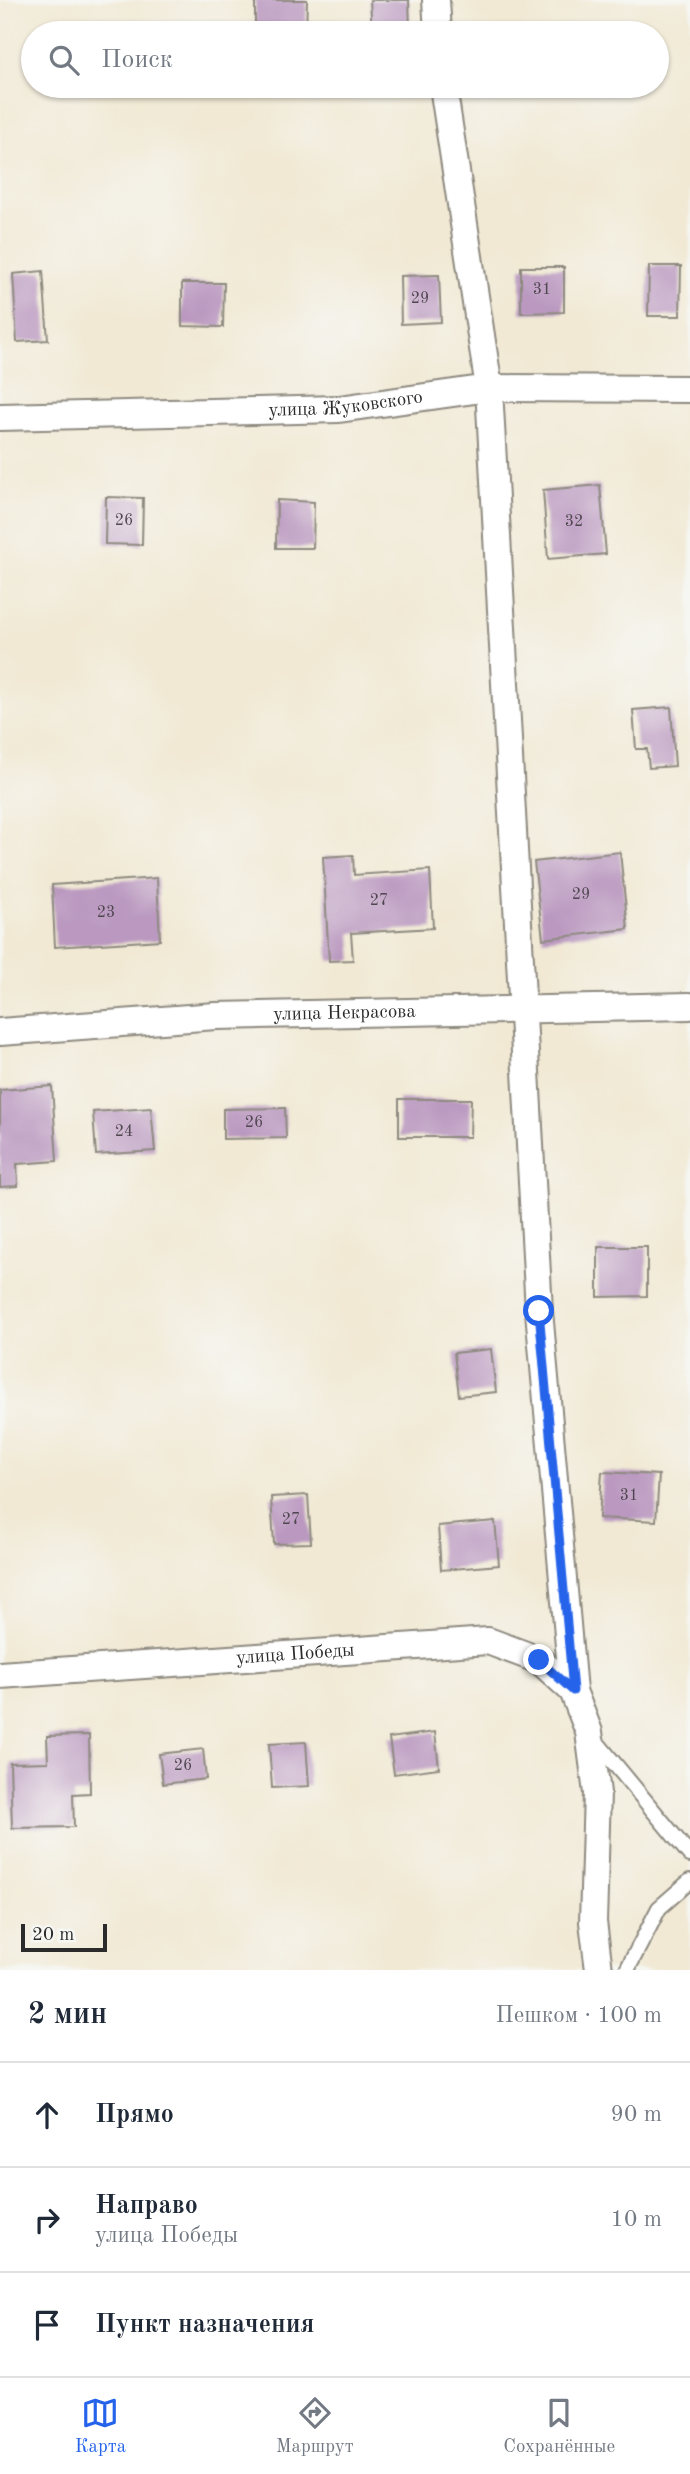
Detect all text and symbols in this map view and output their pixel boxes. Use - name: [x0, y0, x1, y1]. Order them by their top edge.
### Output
- search box: [21, 21, 669, 98]
- icon: search: [45, 41, 83, 79]
- text: Поиск: [101, 47, 173, 73]
- house number: 31: [533, 282, 551, 298]
- house number: 29: [411, 291, 429, 307]
- street label: улица Жуковского: [268, 388, 424, 420]
- house number: 26: [115, 513, 133, 529]
- house number: 32: [565, 514, 583, 530]
- house number: 29: [572, 887, 590, 903]
- house number: 27: [370, 893, 388, 909]
- house number: 23: [97, 905, 115, 921]
- street label: улица Некрасова: [273, 1002, 417, 1024]
- house number: 26: [245, 1115, 263, 1131]
- house number: 24: [115, 1124, 133, 1140]
- route start: [523, 1295, 554, 1326]
- house number: 31: [620, 1488, 638, 1504]
- house number: 27: [282, 1512, 300, 1528]
- street label: улица Победы: [236, 1641, 355, 1668]
- route end: [523, 1644, 554, 1675]
- house number: 26: [174, 1758, 192, 1774]
- scale bar: [21, 1921, 107, 1953]
- text: 20 m: [32, 1926, 74, 1945]
- text: 2 мин: [28, 2000, 107, 2030]
- text: Пешком · 100 m: [496, 2004, 662, 2027]
- icon: ahead: [28, 2096, 66, 2134]
- text: Прямо: [95, 2102, 174, 2128]
- text: 90 m: [611, 2103, 662, 2126]
- text: Направо: [95, 2193, 198, 2219]
- icon: right: [28, 2201, 66, 2239]
- text: 10 m: [611, 2208, 662, 2231]
- text: улица Победы: [95, 2224, 238, 2247]
- icon: arrive: [28, 2306, 66, 2344]
- text: Пункт назначения: [95, 2312, 314, 2338]
- tab: Карта: [75, 2394, 126, 2459]
- tab: Маршрут: [276, 2394, 354, 2459]
- tab: Сохранённые: [503, 2394, 615, 2459]

